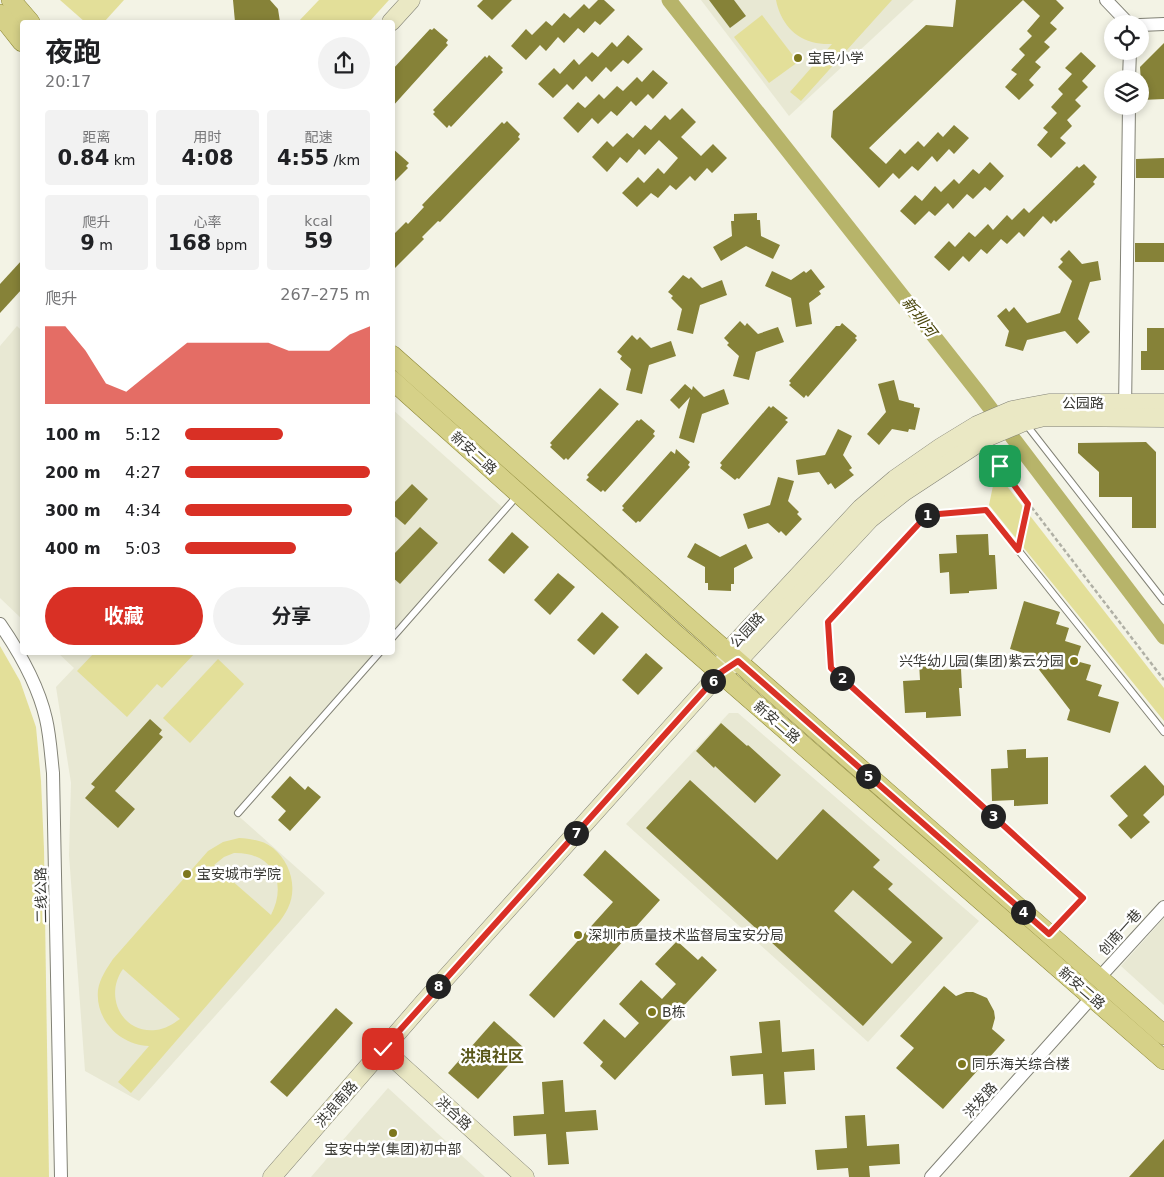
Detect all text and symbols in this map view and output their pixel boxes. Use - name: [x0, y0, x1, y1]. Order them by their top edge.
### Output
- map controls: [1104, 15, 1149, 115]
- button: locate: [1104, 15, 1149, 60]
- text: 夜跑: [45, 36, 101, 69]
- button: share: [318, 37, 370, 89]
- place label: 宝民小学: [808, 50, 864, 66]
- marker: 宝民小学: [792, 52, 804, 64]
- button: layers: [1104, 70, 1149, 115]
- text: 20:17: [45, 72, 91, 91]
- text: 距离: [83, 129, 111, 145]
- text: 用时: [194, 129, 222, 145]
- text: 配速: [305, 129, 333, 145]
- text: 0.84: [57, 146, 109, 170]
- text: 4:08: [181, 146, 234, 170]
- text: 4:55: [277, 146, 329, 170]
- text: km: [109, 152, 136, 168]
- text: /km: [329, 152, 360, 168]
- text: kcal: [304, 213, 333, 229]
- text: 爬升: [83, 214, 111, 230]
- text: 心率: [194, 214, 222, 230]
- text: 59: [304, 229, 333, 253]
- text: 9: [80, 231, 95, 255]
- text: 168: [168, 231, 211, 255]
- text: m: [95, 237, 113, 253]
- text: bpm: [211, 237, 247, 253]
- text: 267–275 m: [280, 285, 370, 304]
- text: 爬升: [45, 289, 77, 308]
- water label: 新圳河: [898, 294, 942, 343]
- street label: 公园路: [1062, 395, 1104, 411]
- text: 100 m: [45, 425, 101, 444]
- text: 5:12: [125, 425, 161, 444]
- street label: 新安二路: [448, 428, 500, 478]
- pin: [979, 445, 1021, 487]
- icon: arrive: [986, 452, 1014, 480]
- text: 200 m: [45, 463, 101, 482]
- text: 4:27: [125, 463, 161, 482]
- text: 300 m: [45, 501, 101, 520]
- text: 4:34: [125, 501, 161, 520]
- pin: 1: [914, 502, 940, 528]
- text: 1: [923, 507, 932, 523]
- text: 400 m: [45, 539, 101, 558]
- text: 5:03: [125, 539, 161, 558]
- button: 收藏: [45, 587, 203, 645]
- button: 分享: [213, 587, 370, 645]
- street label: 公园路: [727, 609, 767, 651]
- place label: 兴华幼儿园(集团)紫云分园: [899, 653, 1064, 669]
- marker: 兴华幼儿园(集团)紫云分园: [1068, 655, 1080, 667]
- pin: 2: [830, 666, 854, 690]
- pin: 6: [700, 668, 726, 694]
- text: 2: [838, 670, 847, 686]
- text: 6: [709, 673, 718, 689]
- street label: 新安二路: [751, 698, 803, 746]
- pin: 5: [856, 764, 880, 788]
- text: 5: [864, 768, 873, 784]
- pin: 3: [980, 804, 1006, 828]
- text: 3: [989, 808, 998, 824]
- pin: 7: [564, 820, 588, 846]
- text: 7: [572, 825, 581, 841]
- place label: 宝安城市学院: [197, 866, 281, 882]
- street label: 二线公路: [33, 867, 49, 923]
- marker: 宝安城市学院: [181, 868, 193, 880]
- pin: 4: [1010, 900, 1036, 924]
- text: 4: [1019, 904, 1028, 920]
- street label: 创南一巷: [1095, 906, 1145, 958]
- place label: 深圳市质量技术监督局宝安分局: [588, 927, 784, 943]
- marker: 深圳市质量技术监督局宝安分局: [572, 929, 584, 941]
- street label: 新安二路: [1056, 964, 1108, 1012]
- pin: 8: [426, 974, 450, 998]
- text: 8: [434, 978, 443, 994]
- place label: B栋: [662, 1004, 686, 1020]
- marker: B栋: [646, 1006, 658, 1018]
- pin: [362, 1028, 404, 1070]
- icon: check: [369, 1035, 397, 1063]
- district label: 洪浪社区: [460, 1047, 524, 1066]
- place label: 同乐海关综合楼: [972, 1056, 1070, 1072]
- marker: 同乐海关综合楼: [956, 1058, 968, 1070]
- street label: 洪浪南路: [312, 1078, 360, 1130]
- street label: 洪发路: [960, 1079, 1000, 1121]
- street label: 洪合路: [433, 1093, 475, 1133]
- marker: 宝安中学(集团)初中部: [387, 1127, 399, 1139]
- place label: 宝安中学(集团)初中部: [325, 1141, 461, 1157]

